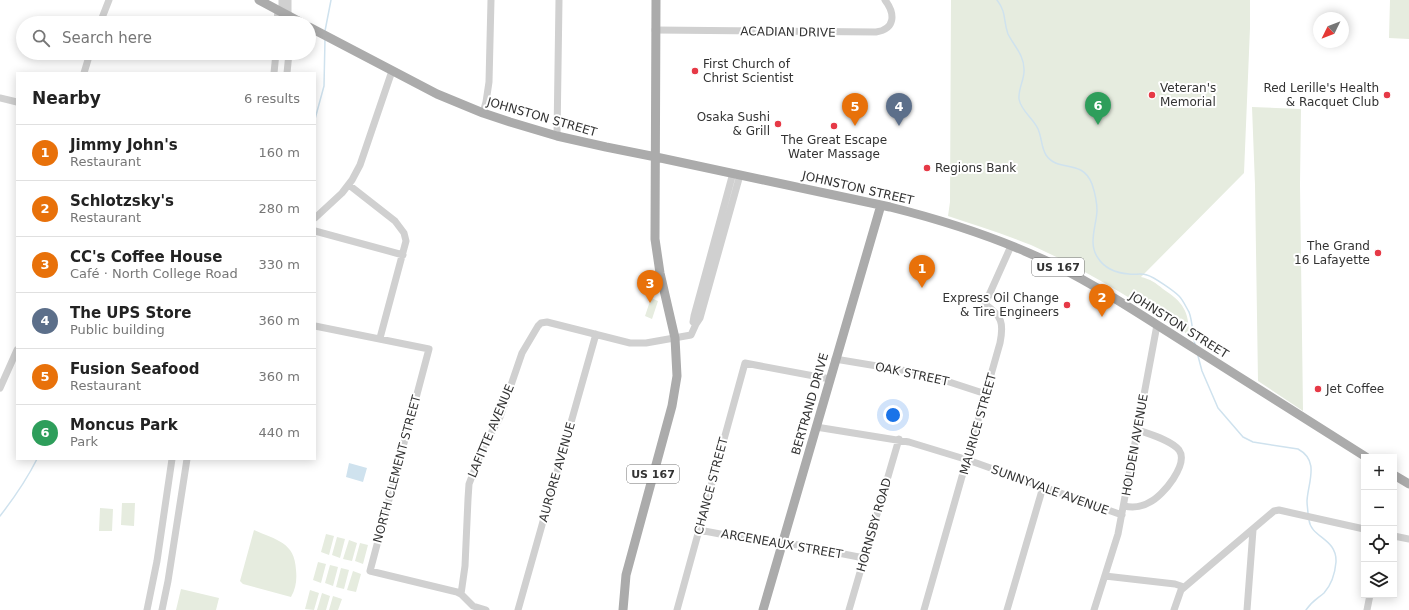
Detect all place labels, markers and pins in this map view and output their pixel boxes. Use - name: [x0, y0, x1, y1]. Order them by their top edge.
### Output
- place label: First Church of Christ Scientist: [703, 57, 794, 85]
- marker: First Church of Christ Scientist: [690, 66, 700, 76]
- place label: Veteran's Memorial: [1160, 81, 1216, 109]
- place label: Red Lerille's Health & Racquet Club: [1263, 81, 1379, 109]
- marker: Veteran's Memorial: [1147, 90, 1157, 100]
- marker: Red Lerille's Health & Racquet Club: [1382, 90, 1392, 100]
- pin: 6: [1085, 92, 1111, 125]
- pin: 5: [842, 93, 868, 126]
- pin: 4: [886, 93, 912, 126]
- place label: Osaka Sushi & Grill: [697, 110, 770, 138]
- marker: Osaka Sushi & Grill: [773, 119, 783, 129]
- marker: The Great Escape Water Massage: [829, 121, 839, 131]
- place label: The Great Escape Water Massage: [780, 133, 887, 161]
- place label: Regions Bank: [935, 161, 1016, 175]
- marker: Regions Bank: [922, 163, 932, 173]
- place label: The Grand 16 Lafayette: [1294, 239, 1370, 267]
- marker: The Grand 16 Lafayette: [1373, 248, 1383, 258]
- pin: 1: [909, 255, 935, 288]
- pin: 3: [637, 270, 663, 303]
- pin: 2: [1089, 284, 1115, 317]
- place label: Express Oil Change & Tire Engineers: [942, 291, 1059, 319]
- marker: Express Oil Change & Tire Engineers: [1062, 300, 1072, 310]
- place label: Jet Coffee: [1325, 382, 1384, 396]
- marker: Jet Coffee: [1313, 384, 1323, 394]

